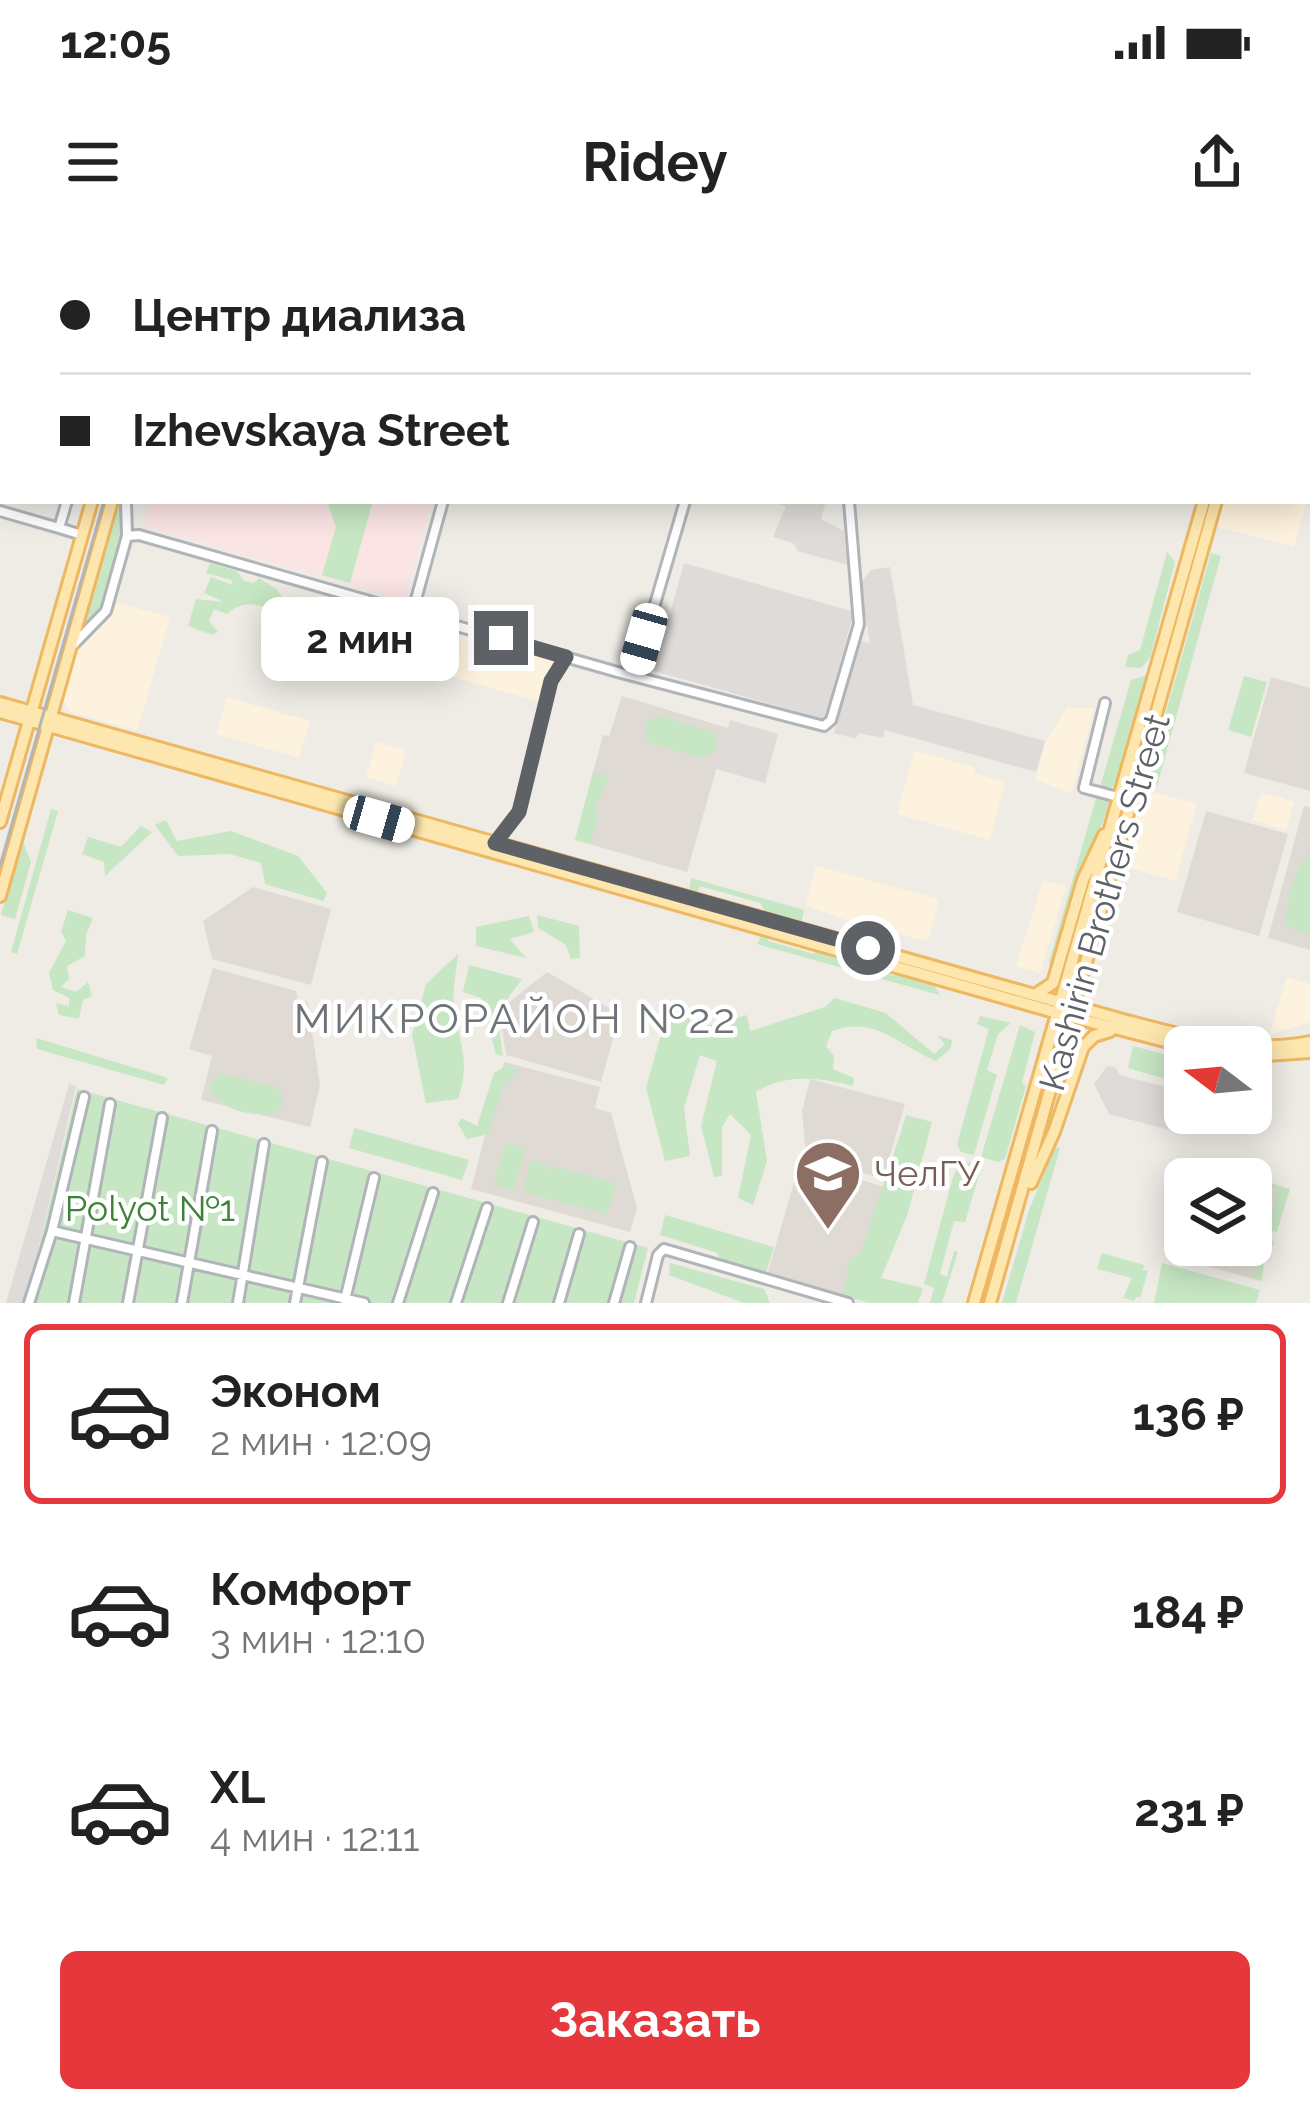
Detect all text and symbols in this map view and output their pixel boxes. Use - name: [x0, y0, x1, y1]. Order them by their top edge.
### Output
- text: 12:05: [60, 16, 171, 69]
- icon: menu: [60, 129, 126, 195]
- icon: share: [1184, 129, 1250, 195]
- text: Ridey: [582, 130, 728, 194]
- text: Центр диализа: [132, 289, 466, 342]
- text: Izhevskaya Street: [132, 404, 510, 457]
- callout: 2 мин: [261, 596, 459, 680]
- car: [617, 599, 671, 679]
- route end: [474, 611, 528, 665]
- text: 2 мин: [306, 616, 414, 662]
- street label: Kashirin Brothers Street: [1030, 709, 1178, 1095]
- car: [339, 792, 419, 846]
- route start: [841, 921, 895, 975]
- district label: МИКРОРАЙОН №22: [294, 994, 738, 1043]
- north arrow: [1164, 1026, 1272, 1134]
- map controls: [1164, 1026, 1272, 1266]
- school or university icon: ЧелГУ: [793, 1138, 863, 1232]
- place label: ЧелГУ: [874, 1152, 980, 1194]
- button: layers: [1164, 1158, 1272, 1266]
- park label: Polyot №1: [65, 1187, 235, 1229]
- icon: car: [66, 1360, 174, 1468]
- text: Эконом: [210, 1365, 381, 1418]
- text: 136 ₽: [1132, 1388, 1244, 1441]
- text: 2 мин · 12:09: [210, 1418, 432, 1464]
- icon: car: [66, 1558, 174, 1666]
- text: Комфорт: [210, 1563, 411, 1616]
- text: 184 ₽: [1132, 1586, 1244, 1639]
- text: 3 мин · 12:10: [210, 1616, 426, 1662]
- icon: car: [66, 1756, 174, 1864]
- text: XL: [210, 1761, 265, 1814]
- text: 231 ₽: [1134, 1784, 1244, 1837]
- text: 4 мин · 12:11: [210, 1814, 419, 1860]
- button: Заказать: [60, 1951, 1250, 2089]

